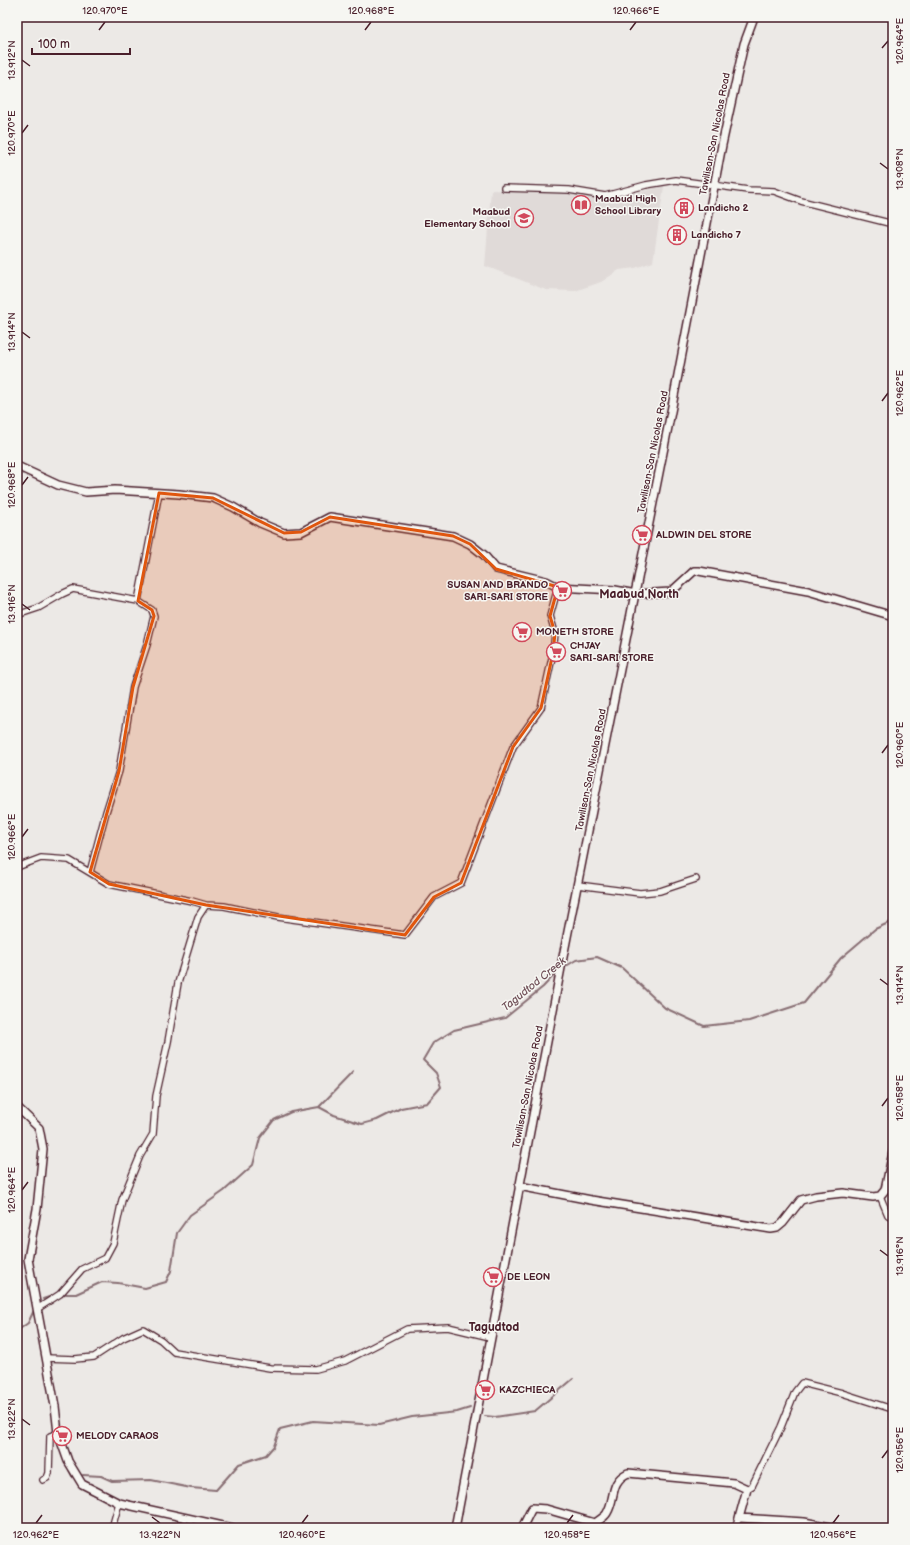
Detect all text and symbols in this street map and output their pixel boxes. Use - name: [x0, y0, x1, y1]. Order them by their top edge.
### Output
- text: 120.970°E: [82, 5, 128, 17]
- text: 120.968°E: [348, 5, 395, 17]
- text: 120.966°E: [613, 5, 660, 17]
- text: 120.964°E: [894, 17, 906, 64]
- scale bar: [32, 30, 130, 56]
- text: 100 m: [38, 37, 70, 52]
- text: 13.912°N: [6, 40, 18, 80]
- street label: Tawilisan-San Nicolas Road: [697, 71, 733, 196]
- text: 120.970°E: [6, 110, 18, 156]
- text: 13.908°N: [894, 148, 906, 190]
- place label: Maabud High School Library: [595, 193, 661, 217]
- library icon: Maabud High School Library: [570, 194, 592, 216]
- building icon: Landicho 2: [673, 197, 695, 219]
- place label: Landicho 2: [698, 202, 749, 214]
- place label: Maabud Elementary School: [424, 206, 510, 230]
- school or university icon: Maabud Elementary School: [513, 207, 535, 229]
- building icon: Landicho 7: [666, 224, 688, 246]
- place label: Landicho 7: [691, 229, 742, 241]
- text: 13.914°N: [6, 312, 18, 352]
- text: 120.962°E: [894, 369, 906, 416]
- street label: Tawilisan-San Nicolas Road: [635, 389, 671, 514]
- text: 120.968°E: [6, 461, 18, 508]
- supermarket icon: ALDWIN DEL STORE: [631, 524, 653, 546]
- place label: ALDWIN DEL STORE: [655, 529, 752, 541]
- place label: SUSAN AND BRANDO SARI-SARI STORE: [447, 579, 549, 603]
- supermarket icon: SUSAN AND BRANDO SARI-SARI STORE: [551, 580, 573, 602]
- text: 13.916°N: [6, 584, 18, 624]
- district label: Maabud North: [599, 587, 679, 602]
- supermarket icon: MONETH STORE: [511, 621, 533, 643]
- place label: MONETH STORE: [536, 626, 614, 638]
- place label: CHJAY SARI-SARI STORE: [570, 640, 654, 664]
- supermarket icon: CHJAY SARI-SARI STORE: [545, 641, 567, 663]
- street label: Tawilisan-San Nicolas Road: [573, 707, 609, 832]
- text: 120.960°E: [894, 721, 906, 768]
- text: 120.966°E: [6, 813, 18, 860]
- water label: Tagudtod Creek: [499, 954, 569, 1014]
- text: 13.914°N: [894, 965, 906, 1005]
- street label: Tawilisan-San Nicolas Road: [510, 1024, 546, 1149]
- text: 120.958°E: [894, 1075, 906, 1121]
- text: 120.964°E: [6, 1166, 18, 1213]
- text: 13.916°N: [894, 1236, 906, 1276]
- supermarket icon: DE LEON: [482, 1266, 504, 1288]
- place label: DE LEON: [507, 1271, 550, 1283]
- district label: Tagudtod: [469, 1320, 519, 1335]
- supermarket icon: KAZCHIECA: [474, 1379, 496, 1401]
- place label: KAZCHIECA: [499, 1384, 556, 1396]
- text: 13.922°N: [6, 1398, 18, 1440]
- supermarket icon: MELODY CARAOS: [51, 1425, 73, 1447]
- text: 120.956°E: [894, 1426, 906, 1473]
- place label: MELODY CARAOS: [76, 1430, 159, 1442]
- text: 120.962°E: [13, 1529, 60, 1541]
- text: 13.922°N: [139, 1529, 181, 1541]
- text: 120.960°E: [279, 1529, 326, 1541]
- text: 120.958°E: [544, 1529, 590, 1541]
- text: 120.956°E: [810, 1529, 857, 1541]

